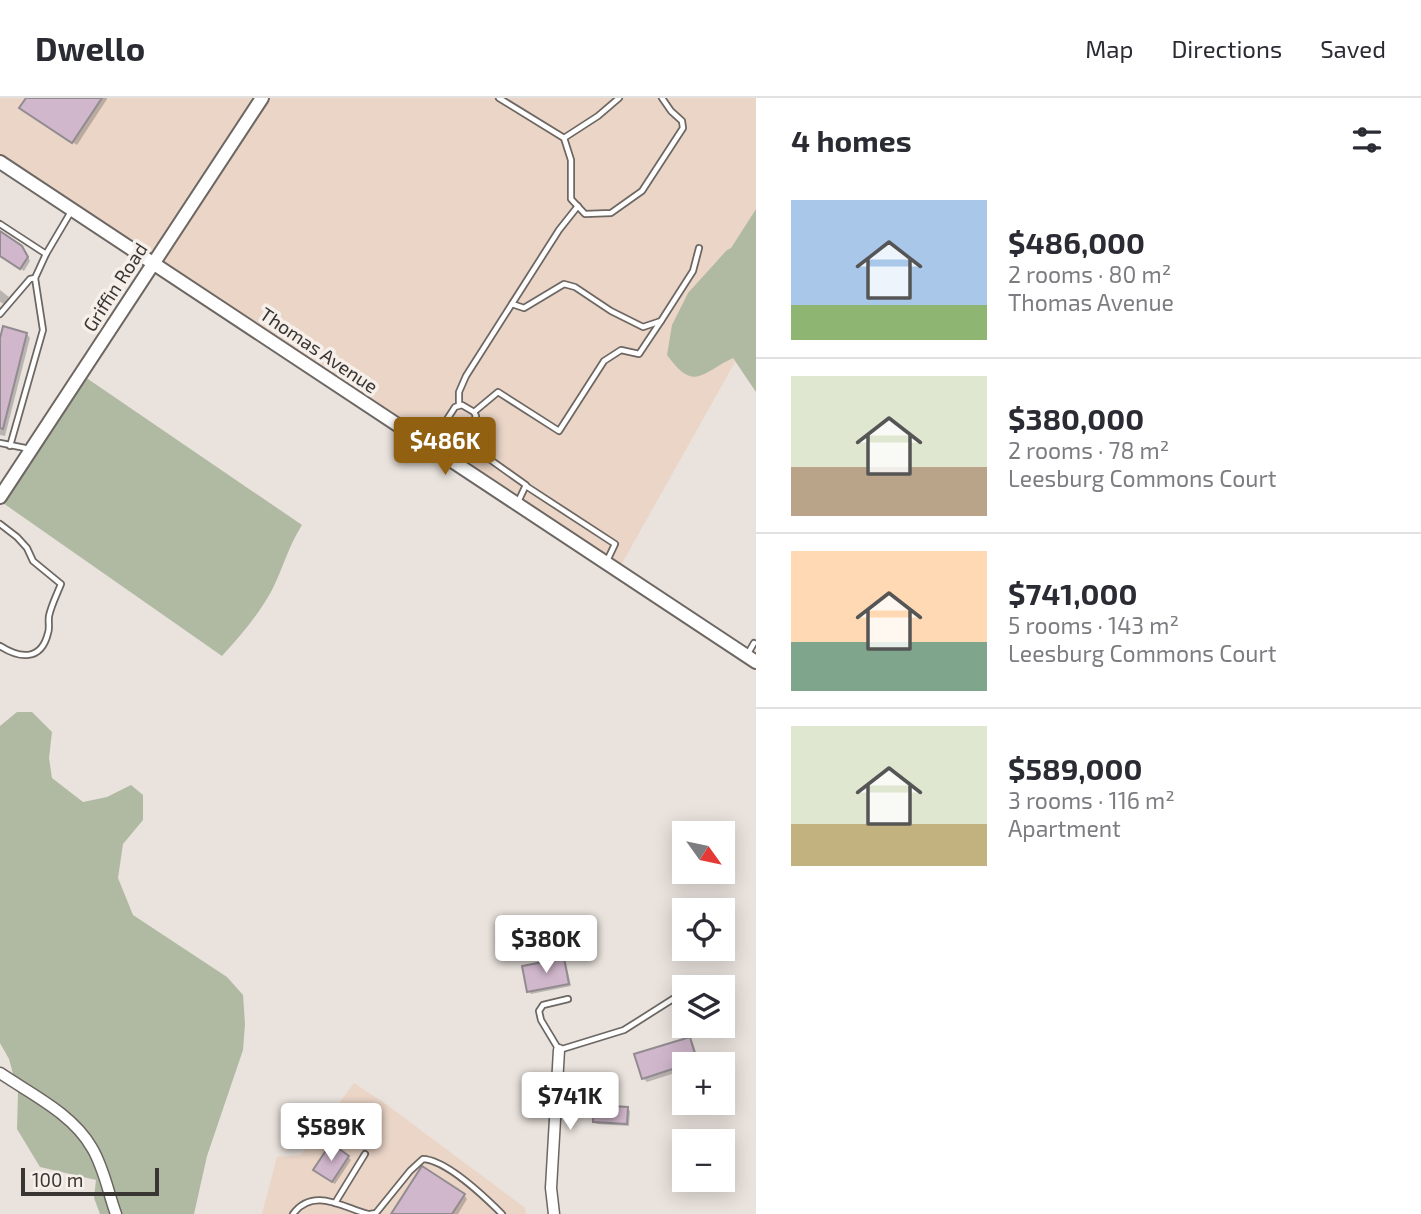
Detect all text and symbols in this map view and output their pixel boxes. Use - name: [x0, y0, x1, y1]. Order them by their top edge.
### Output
- text: Dwello: [35, 28, 145, 68]
- text: Map: [1085, 34, 1133, 63]
- text: Directions: [1171, 34, 1282, 63]
- text: Saved: [1320, 34, 1386, 63]
- icon: filters: [1348, 121, 1386, 159]
- text: 4 homes: [791, 122, 912, 158]
- text: $486,000: [1008, 224, 1145, 260]
- icon: home: [847, 228, 931, 312]
- street label: Griffin Road: [77, 238, 152, 335]
- text: 2 rooms · 80 m²: [1008, 260, 1171, 288]
- text: Thomas Avenue: [1008, 288, 1174, 316]
- street label: Thomas Avenue: [256, 302, 383, 397]
- text: $380,000: [1008, 400, 1144, 436]
- icon: home: [847, 404, 931, 488]
- pin: $486K: [396, 418, 494, 477]
- text: $486K: [410, 426, 480, 454]
- text: 2 rooms · 78 m²: [1008, 436, 1169, 464]
- text: Leesburg Commons Court: [1008, 464, 1276, 492]
- text: $741,000: [1008, 575, 1137, 611]
- icon: home: [847, 579, 931, 663]
- text: 5 rooms · 143 m²: [1008, 611, 1179, 639]
- text: Leesburg Commons Court: [1008, 639, 1276, 667]
- text: $589,000: [1008, 750, 1142, 786]
- icon: home: [847, 754, 931, 838]
- text: 3 rooms · 116 m²: [1008, 786, 1175, 814]
- text: Apartment: [1008, 814, 1121, 842]
- north arrow: [672, 821, 735, 884]
- map controls: [672, 821, 735, 1192]
- button: locate: [672, 898, 735, 961]
- pin: $380K: [497, 916, 595, 975]
- text: $380K: [511, 924, 581, 952]
- button: layers: [672, 975, 735, 1038]
- button: +: [672, 1052, 735, 1115]
- pin: $741K: [521, 1072, 619, 1132]
- text: $741K: [538, 1081, 602, 1109]
- pin: $589K: [282, 1104, 380, 1163]
- text: $589K: [297, 1112, 365, 1140]
- button: −: [672, 1129, 735, 1192]
- scale bar: [21, 1165, 159, 1197]
- text: 100 m: [32, 1168, 83, 1191]

